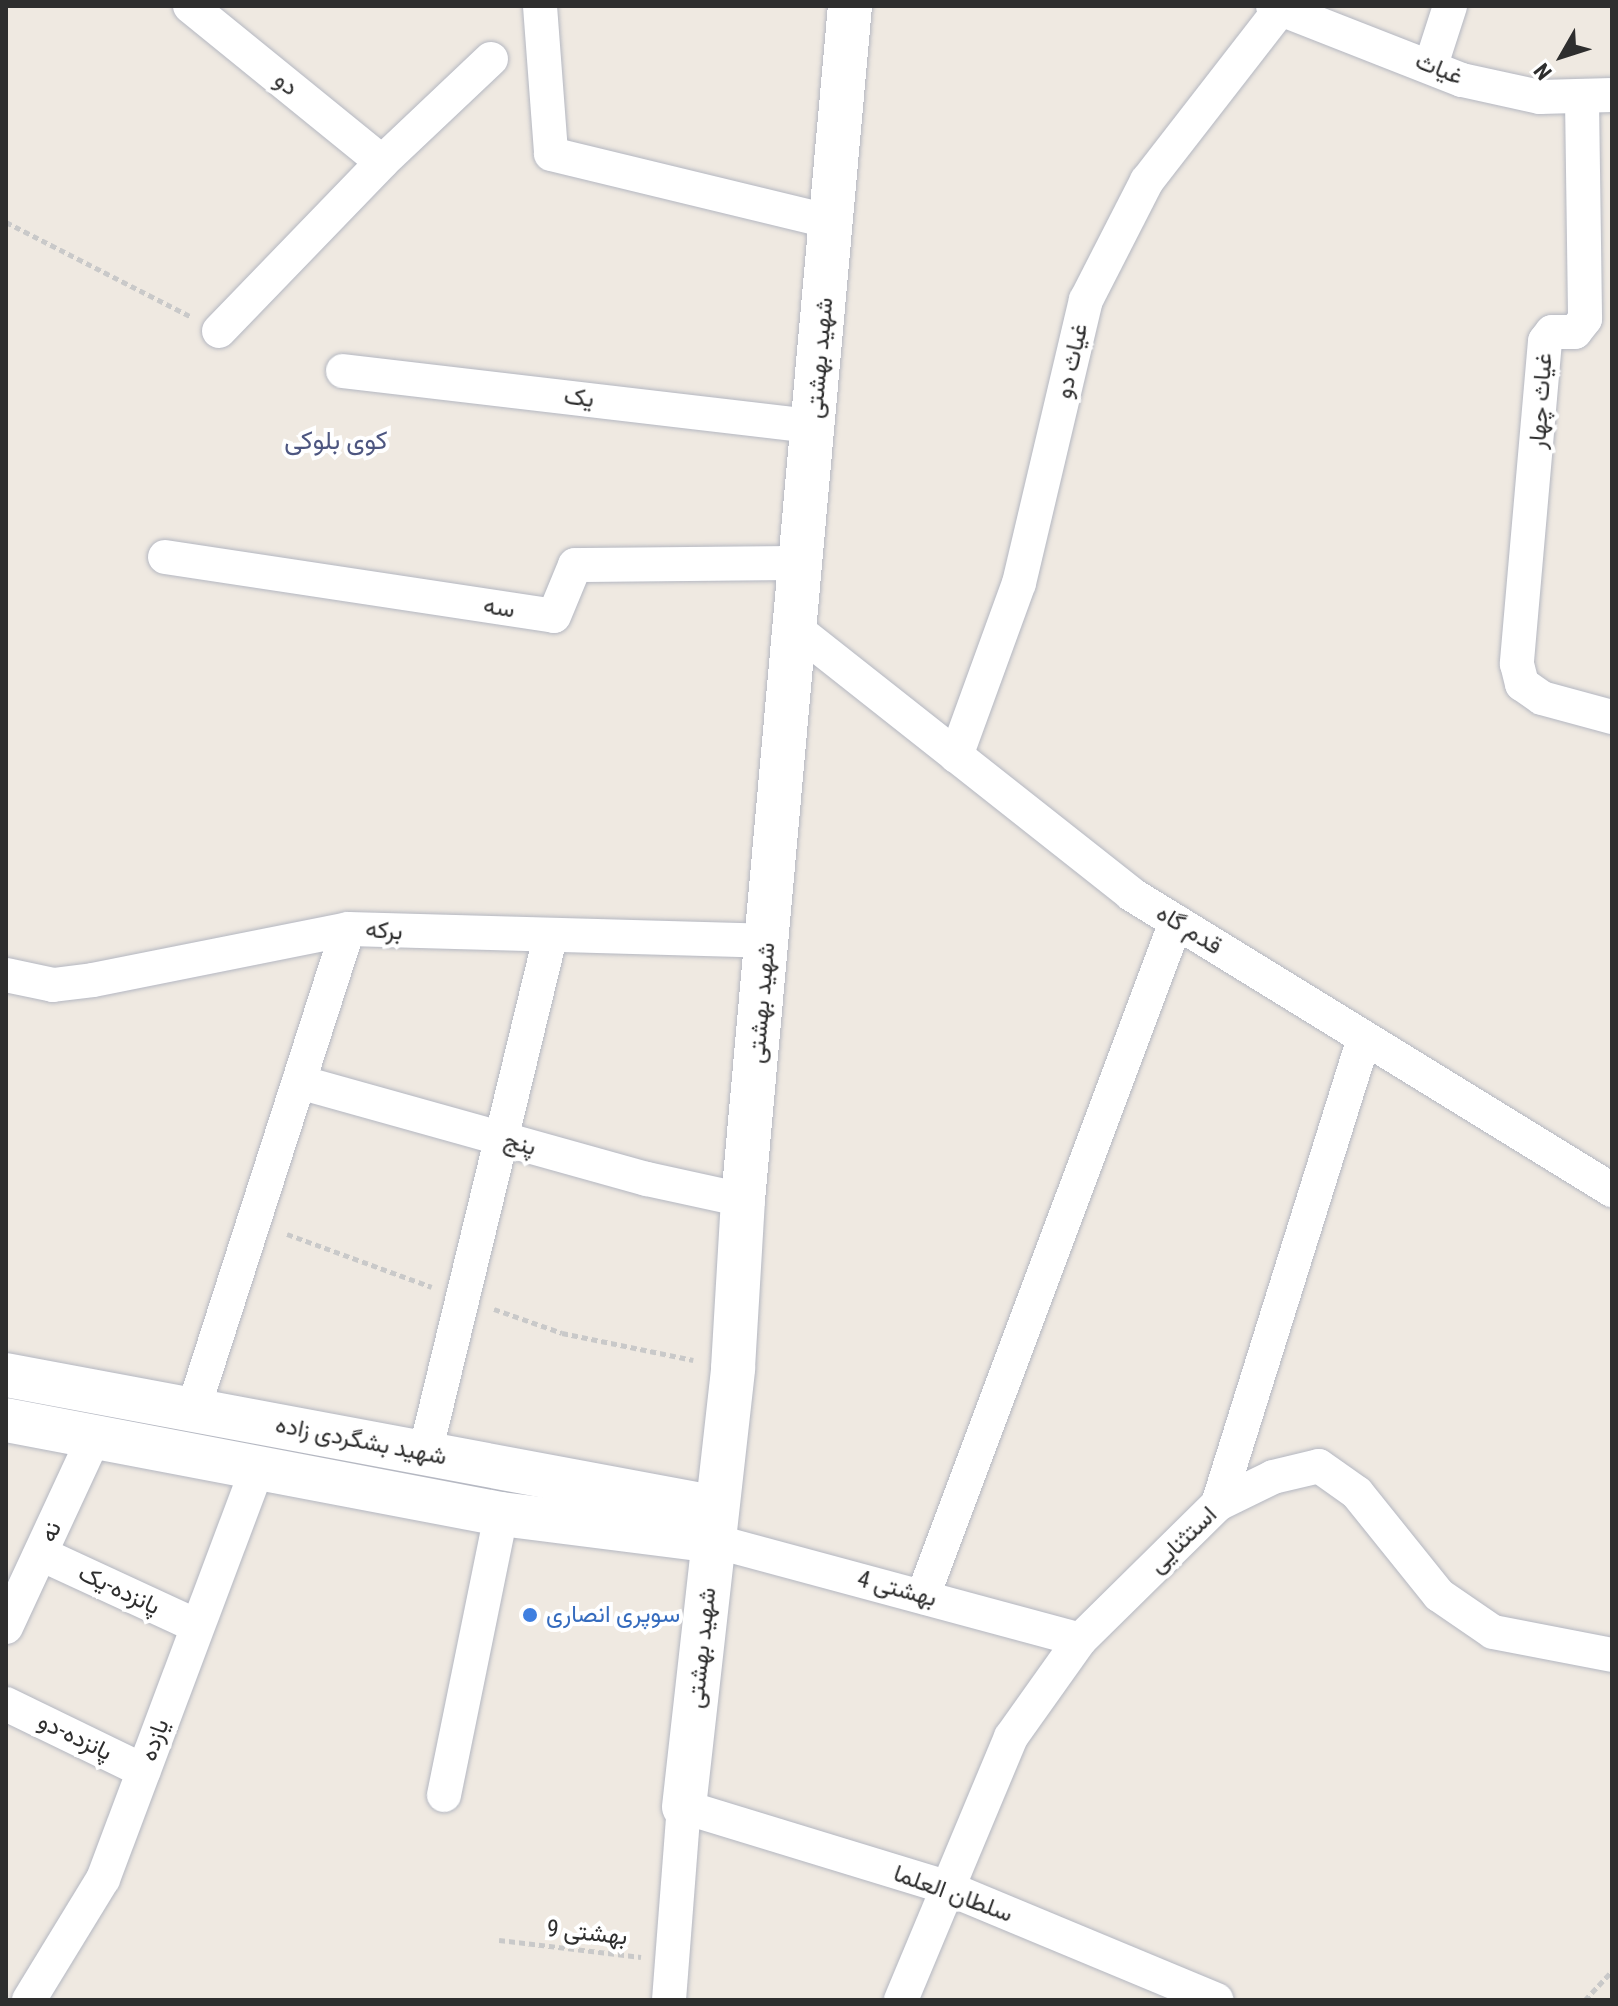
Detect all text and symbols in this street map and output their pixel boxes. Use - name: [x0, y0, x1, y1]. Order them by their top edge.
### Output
- north arrow: [1522, 16, 1602, 96]
- street label: غیاث: [1411, 47, 1467, 91]
- text: N: [1529, 58, 1557, 85]
- street label: دو: [268, 66, 304, 102]
- street label: شهید بهشتی: [800, 296, 840, 420]
- street label: غیاث دو: [1049, 321, 1095, 401]
- street label: غیاث چهار: [1523, 352, 1559, 450]
- street label: یک: [562, 382, 596, 414]
- district label: کوی بلوکی: [284, 425, 388, 457]
- street label: سه: [481, 591, 517, 625]
- street label: قدم گاه: [1151, 899, 1227, 961]
- street label: برکه: [364, 915, 404, 947]
- street label: شهید بهشتی: [742, 941, 782, 1065]
- street label: پنج: [501, 1126, 539, 1162]
- street label: شهید بشگردی زاده: [273, 1410, 449, 1472]
- street label: استثنایی: [1143, 1501, 1223, 1579]
- street label: نه: [34, 1517, 68, 1547]
- street label: پانزده-یک: [74, 1559, 164, 1621]
- street label: بهشتی 4: [854, 1565, 940, 1613]
- street label: شهید بهشتی: [681, 1586, 723, 1710]
- place label: سوپری انصاری: [546, 1601, 680, 1629]
- marker: سوپری انصاری: [521, 1606, 539, 1624]
- street label: پانزده-دو: [33, 1707, 117, 1767]
- street label: یازده: [134, 1715, 176, 1765]
- street label: سلطان العلما: [890, 1859, 1016, 1929]
- street label: بهشتی 9: [545, 1914, 629, 1952]

